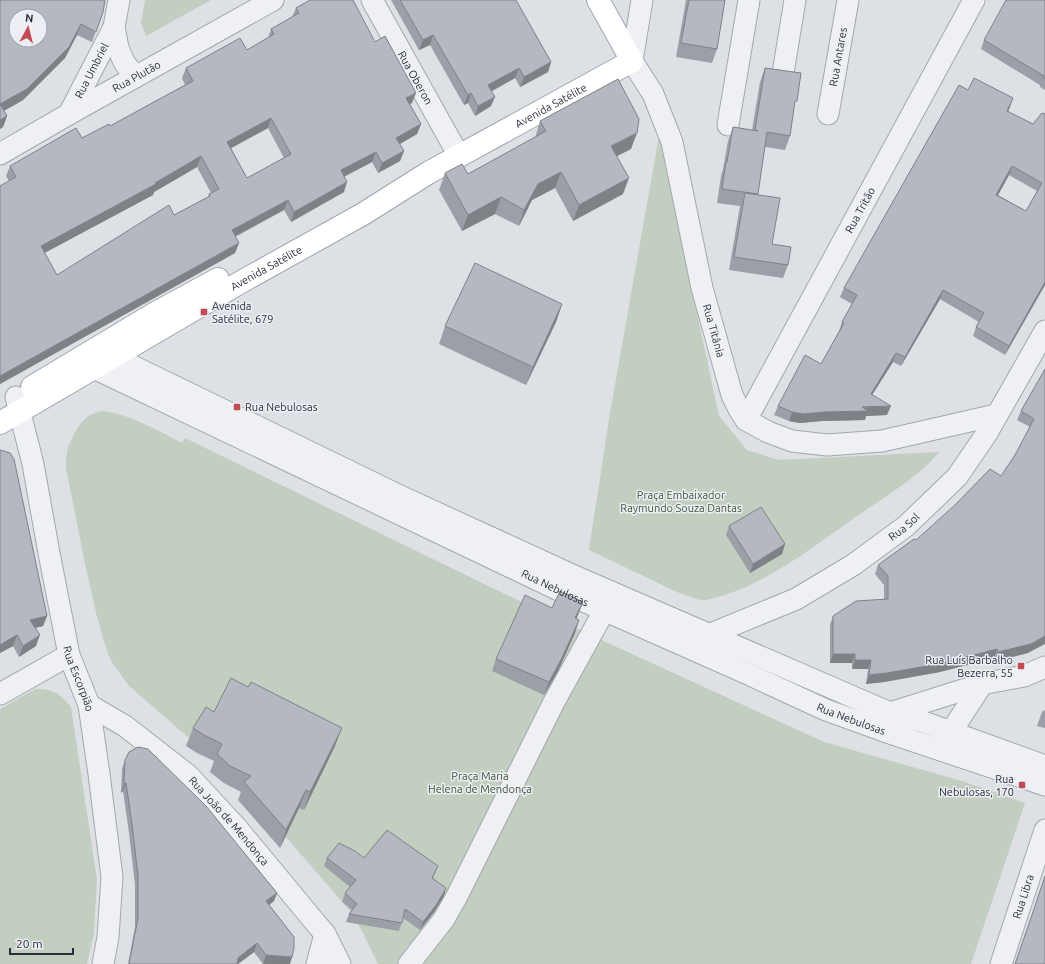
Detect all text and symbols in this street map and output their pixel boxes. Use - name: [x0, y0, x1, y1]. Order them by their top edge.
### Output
- north arrow: [8, 8, 48, 48]
- text: N: [24, 12, 34, 25]
- street label: Rua Antares: [827, 26, 849, 87]
- street label: Rua Umbriel: [72, 41, 111, 100]
- street label: Rua Oberon: [396, 49, 435, 107]
- street label: Rua Plutão: [110, 58, 163, 95]
- street label: Avenida Satélite: [513, 81, 589, 130]
- street label: Rua Tritão: [843, 185, 877, 235]
- street label: Avenida Satélite: [228, 243, 304, 293]
- place label: Avenida Satélite, 679: [212, 300, 274, 325]
- street label: Rua Titânia: [701, 303, 727, 359]
- marker: Avenida Satélite, 679: [199, 307, 209, 317]
- place label: Rua Nebulosas: [245, 401, 318, 413]
- marker: Rua Nebulosas: [232, 402, 242, 412]
- park label: Praça Embaixador Raymundo Souza Dantas: [620, 489, 742, 514]
- street label: Rua Sol: [886, 510, 922, 543]
- street label: Rua Nebulosas: [520, 567, 591, 609]
- street label: Rua Escorpião: [61, 645, 96, 712]
- place label: Rua Luís Barbalho Bezerra, 55: [925, 654, 1013, 679]
- marker: Rua Luís Barbalho Bezerra, 55: [1016, 661, 1026, 671]
- street label: Rua Nebulosas: [815, 701, 887, 737]
- park label: Praça Maria Helena de Mendonça: [428, 770, 532, 795]
- place label: Rua Nebulosas, 170: [939, 773, 1014, 798]
- street label: Rua João de Mendonça: [186, 774, 271, 868]
- marker: Rua Nebulosas, 170: [1017, 780, 1027, 790]
- street label: Rua Libra: [1010, 873, 1036, 920]
- scale bar: [10, 930, 73, 956]
- text: 20 m: [16, 937, 43, 950]

